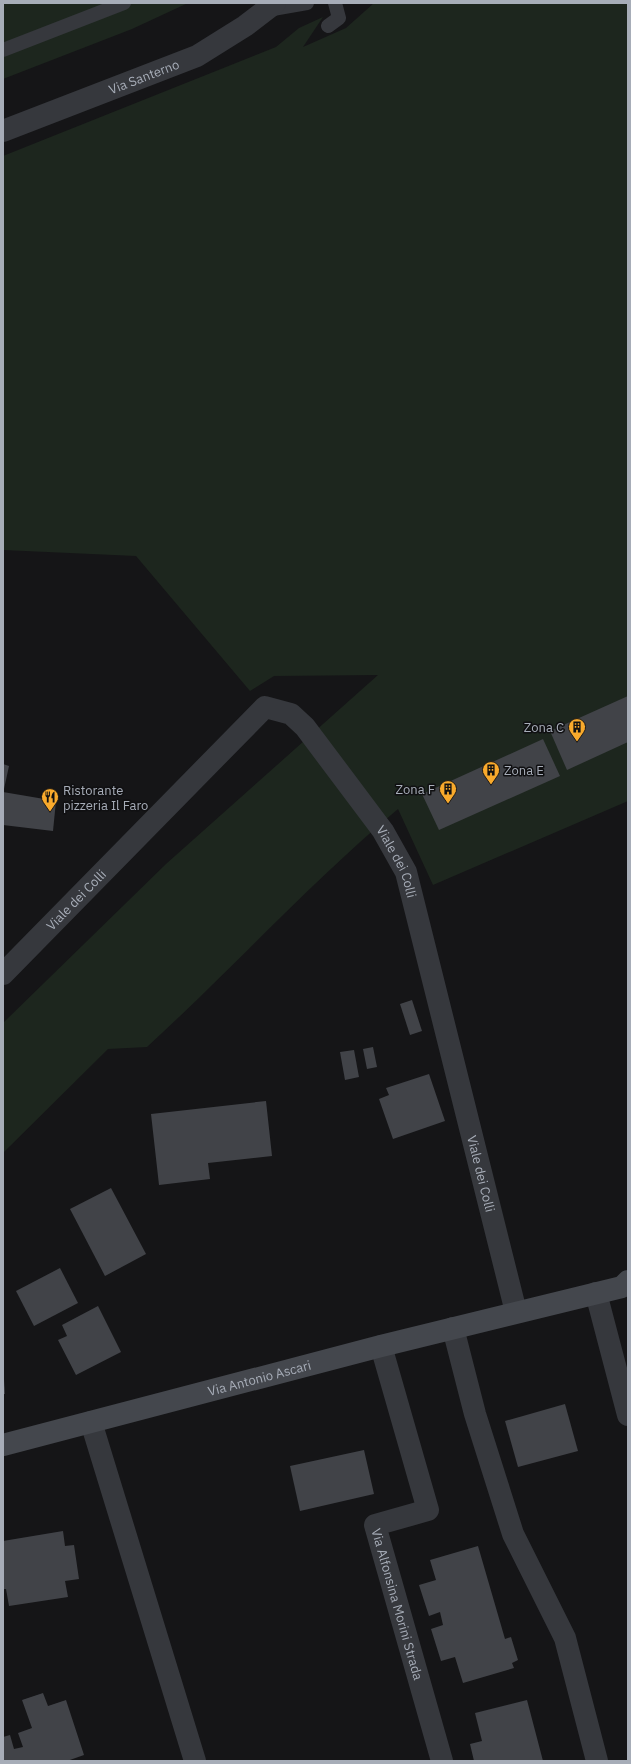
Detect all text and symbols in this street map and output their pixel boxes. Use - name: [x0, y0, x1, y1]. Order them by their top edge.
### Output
- street label: Via Santerno: [106, 56, 182, 98]
- building icon: Zona C: [567, 717, 587, 742]
- place label: Zona C: [524, 719, 564, 736]
- building icon: Zona E: [481, 760, 501, 785]
- place label: Zona E: [504, 762, 544, 779]
- building icon: Zona F: [438, 779, 458, 804]
- place label: Zona F: [396, 781, 435, 798]
- place label: Ristorante pizzeria Il Faro: [63, 782, 148, 814]
- restaurant icon: Ristorante pizzeria Il Faro: [40, 787, 60, 812]
- street label: Viale dei Colli: [373, 822, 420, 900]
- street label: Viale dei Colli: [43, 866, 110, 934]
- street label: Viale dei Colli: [463, 1134, 499, 1214]
- street label: Via Antonio Ascari: [206, 1357, 313, 1400]
- street label: Via Alfonsina Morini Strada: [367, 1527, 427, 1682]

